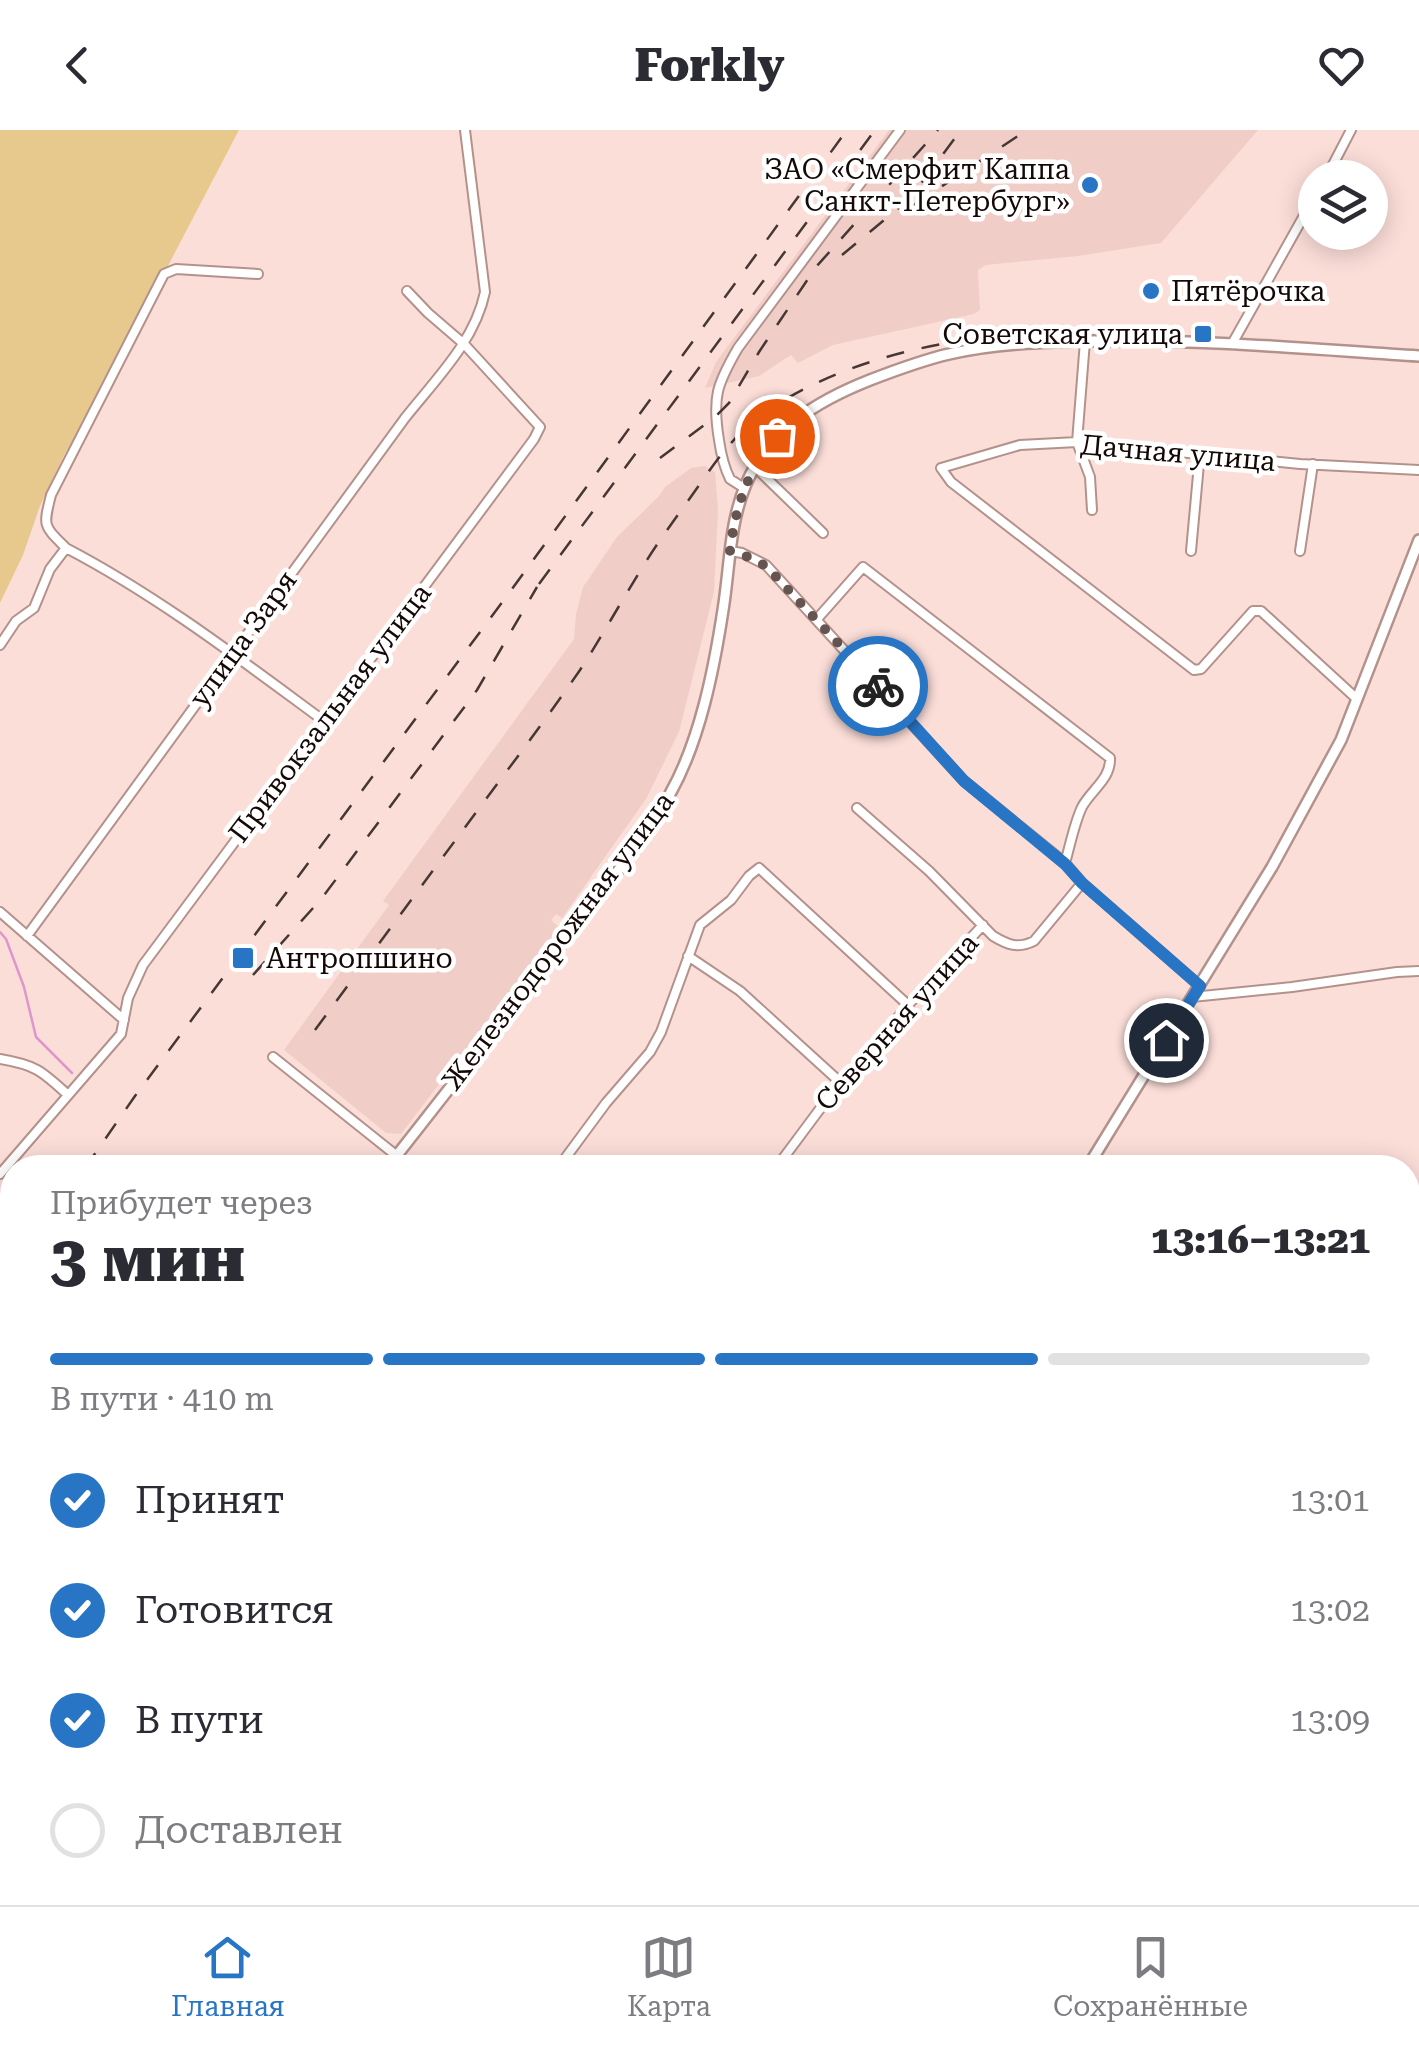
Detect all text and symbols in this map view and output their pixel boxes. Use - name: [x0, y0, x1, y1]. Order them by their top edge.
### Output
- icon: back: [50, 38, 105, 93]
- icon: heart: [1314, 38, 1369, 93]
- text: Forkly: [634, 39, 785, 92]
- place label: ЗАО «Смерфит Каппа Санкт-Петербург»: [764, 153, 1070, 218]
- map controls: [1298, 160, 1388, 250]
- button: layers: [1298, 160, 1388, 250]
- marker: ЗАО «Смерфит Каппа Санкт-Петербург»: [1079, 174, 1101, 196]
- place label: Пятёрочка: [1171, 275, 1325, 308]
- marker: Пятёрочка: [1140, 280, 1162, 302]
- place label: Советская улица: [943, 318, 1183, 351]
- marker: Советская улица: [1192, 323, 1214, 345]
- pin: [735, 394, 820, 479]
- icon: bag: [750, 409, 805, 464]
- street label: Дачная улица: [1079, 428, 1277, 478]
- street label: улица Заря: [182, 564, 304, 714]
- street label: Привокзальная улица: [222, 577, 438, 849]
- courier: [828, 636, 928, 736]
- icon: bike: [851, 659, 906, 714]
- street label: Железнодорожная улица: [435, 786, 681, 1096]
- street label: Северная улица: [809, 927, 985, 1117]
- place label: Антропшино: [266, 942, 453, 975]
- marker: Антропшино: [230, 945, 256, 971]
- pin: [1124, 998, 1209, 1083]
- icon: home: [1139, 1013, 1194, 1068]
- text: Прибудет через: [50, 1184, 313, 1222]
- text: 13:16–13:21: [1151, 1218, 1370, 1262]
- text: 3 мин: [50, 1221, 245, 1297]
- text: В пути · 410 m: [50, 1380, 274, 1418]
- icon: check: [50, 1473, 105, 1528]
- text: Принят: [135, 1478, 285, 1522]
- text: 13:01: [1290, 1481, 1370, 1519]
- icon: check: [50, 1583, 105, 1638]
- text: Готовится: [135, 1588, 334, 1632]
- text: 13:02: [1290, 1591, 1370, 1629]
- icon: check: [50, 1693, 105, 1748]
- text: В пути: [135, 1698, 264, 1742]
- text: 13:09: [1290, 1701, 1370, 1739]
- text: Доставлен: [135, 1808, 343, 1852]
- tab: Главная: [171, 1930, 285, 2023]
- tab: Карта: [627, 1930, 711, 2023]
- tab: Сохранённые: [1053, 1930, 1248, 2023]

